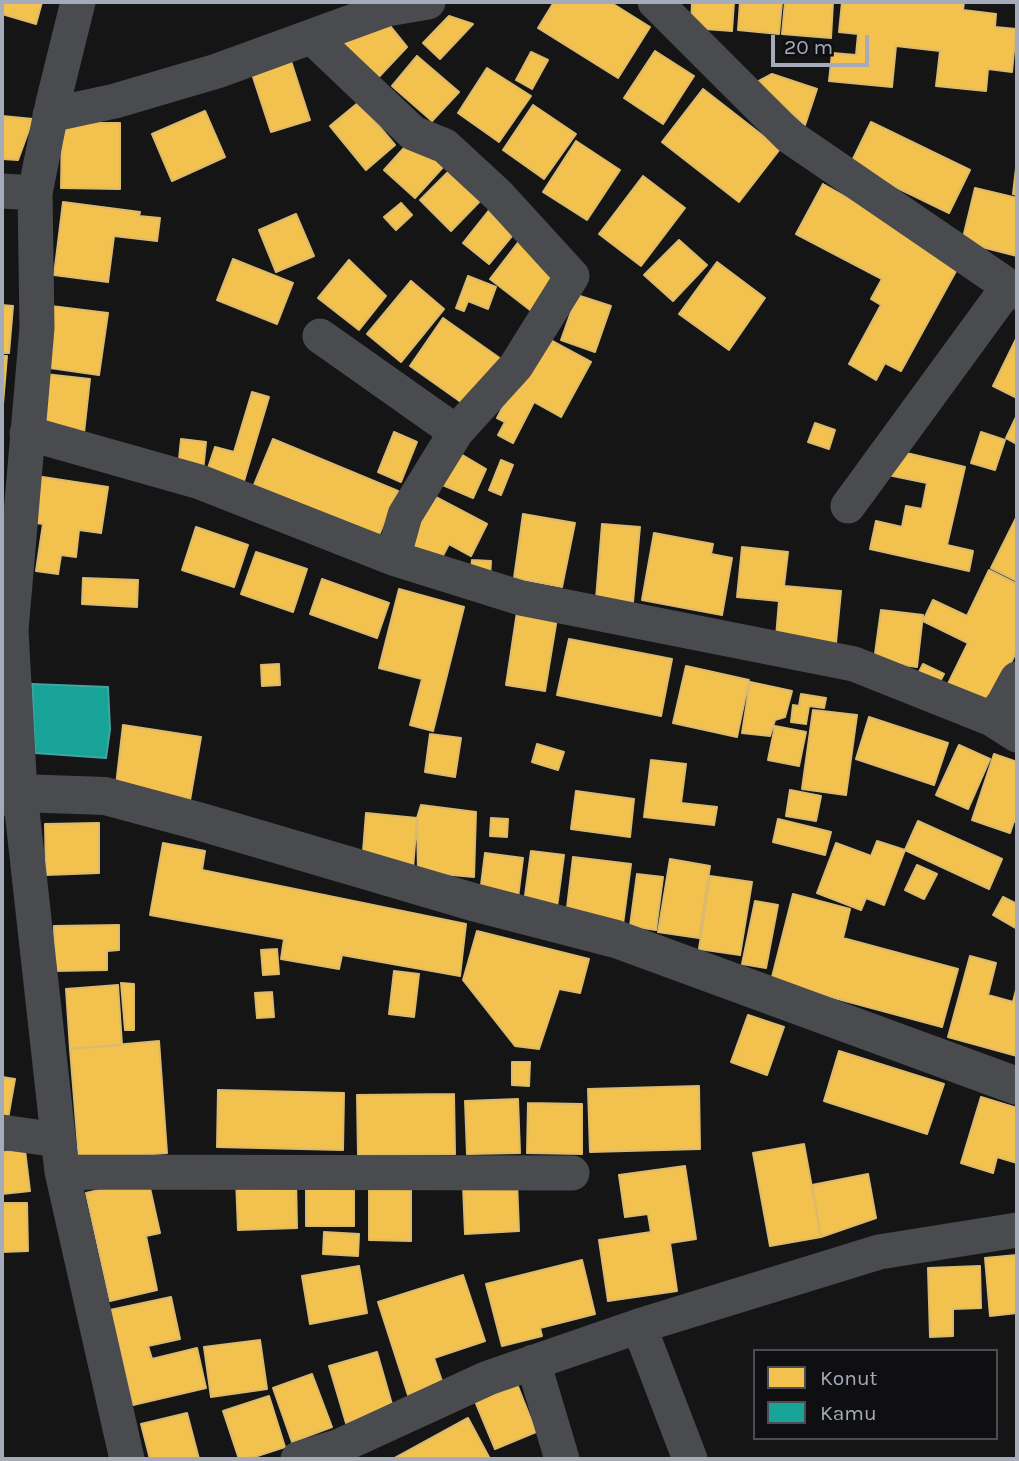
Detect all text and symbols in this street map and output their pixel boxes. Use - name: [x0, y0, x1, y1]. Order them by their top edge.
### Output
- scale bar: [774, 21, 872, 65]
- text: 20 m: [784, 35, 833, 59]
- legend: [753, 1349, 998, 1440]
- text: Konut: [820, 1366, 878, 1390]
- text: Kamu: [820, 1401, 877, 1425]

